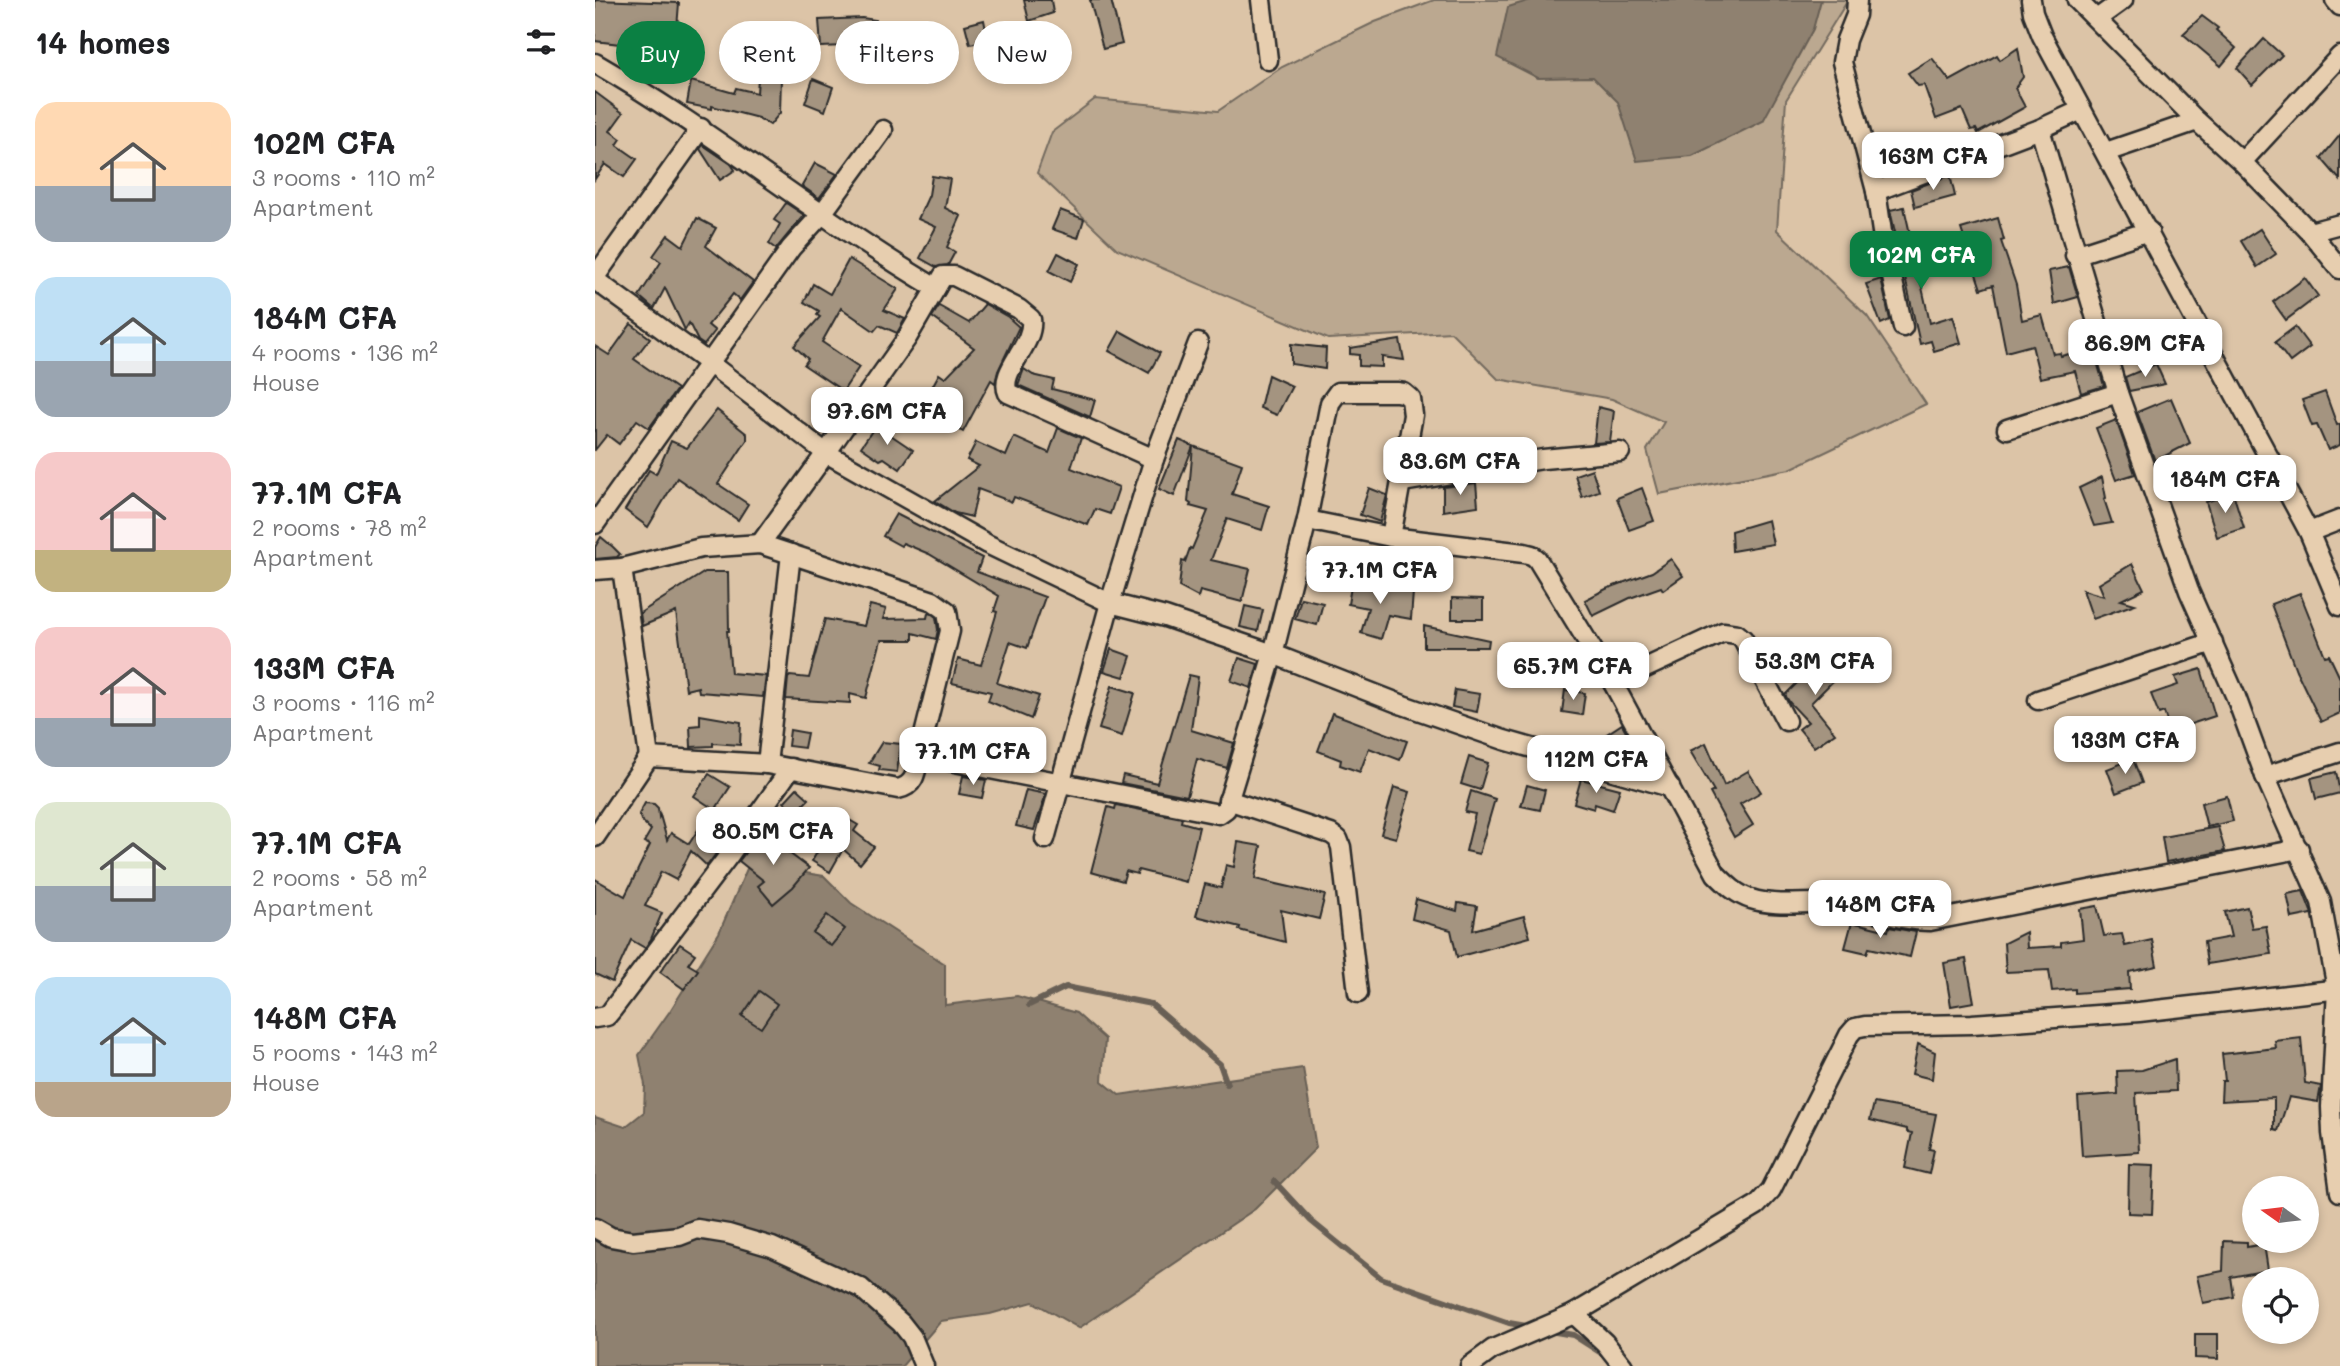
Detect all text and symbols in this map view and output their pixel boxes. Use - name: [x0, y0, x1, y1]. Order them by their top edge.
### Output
- chip: Buy: [616, 21, 705, 84]
- chip: Rent: [719, 21, 821, 84]
- chip: Filters: [835, 21, 959, 84]
- chip: New: [973, 21, 1072, 84]
- text: 14 homes: [35, 22, 171, 62]
- icon: filters: [522, 23, 560, 61]
- text: 102M CFA: [252, 122, 396, 162]
- icon: home: [91, 130, 175, 214]
- pin: 163M CFA: [1861, 132, 2005, 192]
- text: 163M CFA: [1878, 140, 1988, 170]
- text: 3 rooms · 110 m²: [252, 162, 435, 192]
- text: Apartment: [252, 192, 374, 222]
- pin: 102M CFA: [1849, 232, 1993, 291]
- text: 102M CFA: [1866, 239, 1976, 269]
- text: 184M CFA: [252, 297, 397, 337]
- icon: home: [91, 305, 175, 389]
- pin: 86.9M CFA: [2065, 320, 2225, 379]
- text: 86.9M CFA: [2084, 327, 2206, 357]
- text: 4 rooms · 136 m²: [252, 337, 438, 367]
- text: House: [252, 367, 320, 397]
- pin: 97.6M CFA: [807, 388, 967, 447]
- text: 97.6M CFA: [827, 395, 947, 425]
- pin: 83.6M CFA: [1380, 438, 1540, 497]
- text: 83.6M CFA: [1399, 445, 1521, 475]
- pin: 184M CFA: [2153, 456, 2297, 515]
- text: 184M CFA: [2169, 463, 2281, 493]
- text: 77.1M CFA: [252, 472, 402, 512]
- icon: home: [91, 480, 175, 564]
- text: 2 rooms · 78 m²: [252, 512, 426, 542]
- text: Apartment: [252, 542, 374, 572]
- pin: 77.1M CFA: [1300, 546, 1460, 606]
- text: 77.1M CFA: [1322, 554, 1438, 584]
- pin: 53.3M CFA: [1735, 638, 1895, 697]
- pin: 65.7M CFA: [1493, 642, 1653, 702]
- text: 53.3M CFA: [1755, 645, 1875, 675]
- text: 133M CFA: [252, 647, 396, 687]
- text: 65.7M CFA: [1513, 650, 1633, 680]
- icon: home: [91, 655, 175, 739]
- text: 3 rooms · 116 m²: [252, 687, 435, 717]
- pin: 133M CFA: [2053, 716, 2197, 776]
- text: Apartment: [252, 717, 374, 747]
- text: 133M CFA: [2070, 724, 2180, 754]
- pin: 77.1M CFA: [893, 728, 1053, 787]
- text: 77.1M CFA: [915, 735, 1031, 765]
- pin: 112M CFA: [1524, 736, 1668, 795]
- text: 112M CFA: [1543, 743, 1649, 773]
- pin: 80.5M CFA: [693, 808, 853, 867]
- text: 80.5M CFA: [712, 815, 834, 845]
- text: 77.1M CFA: [252, 822, 402, 862]
- icon: home: [91, 830, 175, 914]
- text: 2 rooms · 58 m²: [252, 862, 427, 892]
- pin: 148M CFA: [1808, 880, 1952, 940]
- text: 148M CFA: [1824, 888, 1936, 918]
- text: Apartment: [252, 892, 374, 922]
- text: 148M CFA: [252, 997, 397, 1037]
- icon: home: [91, 1005, 175, 1089]
- text: 5 rooms · 143 m²: [252, 1037, 438, 1067]
- text: House: [252, 1067, 320, 1097]
- north arrow: [2242, 1176, 2319, 1253]
- map controls: [2242, 1176, 2319, 1344]
- button: locate: [2242, 1267, 2319, 1344]

